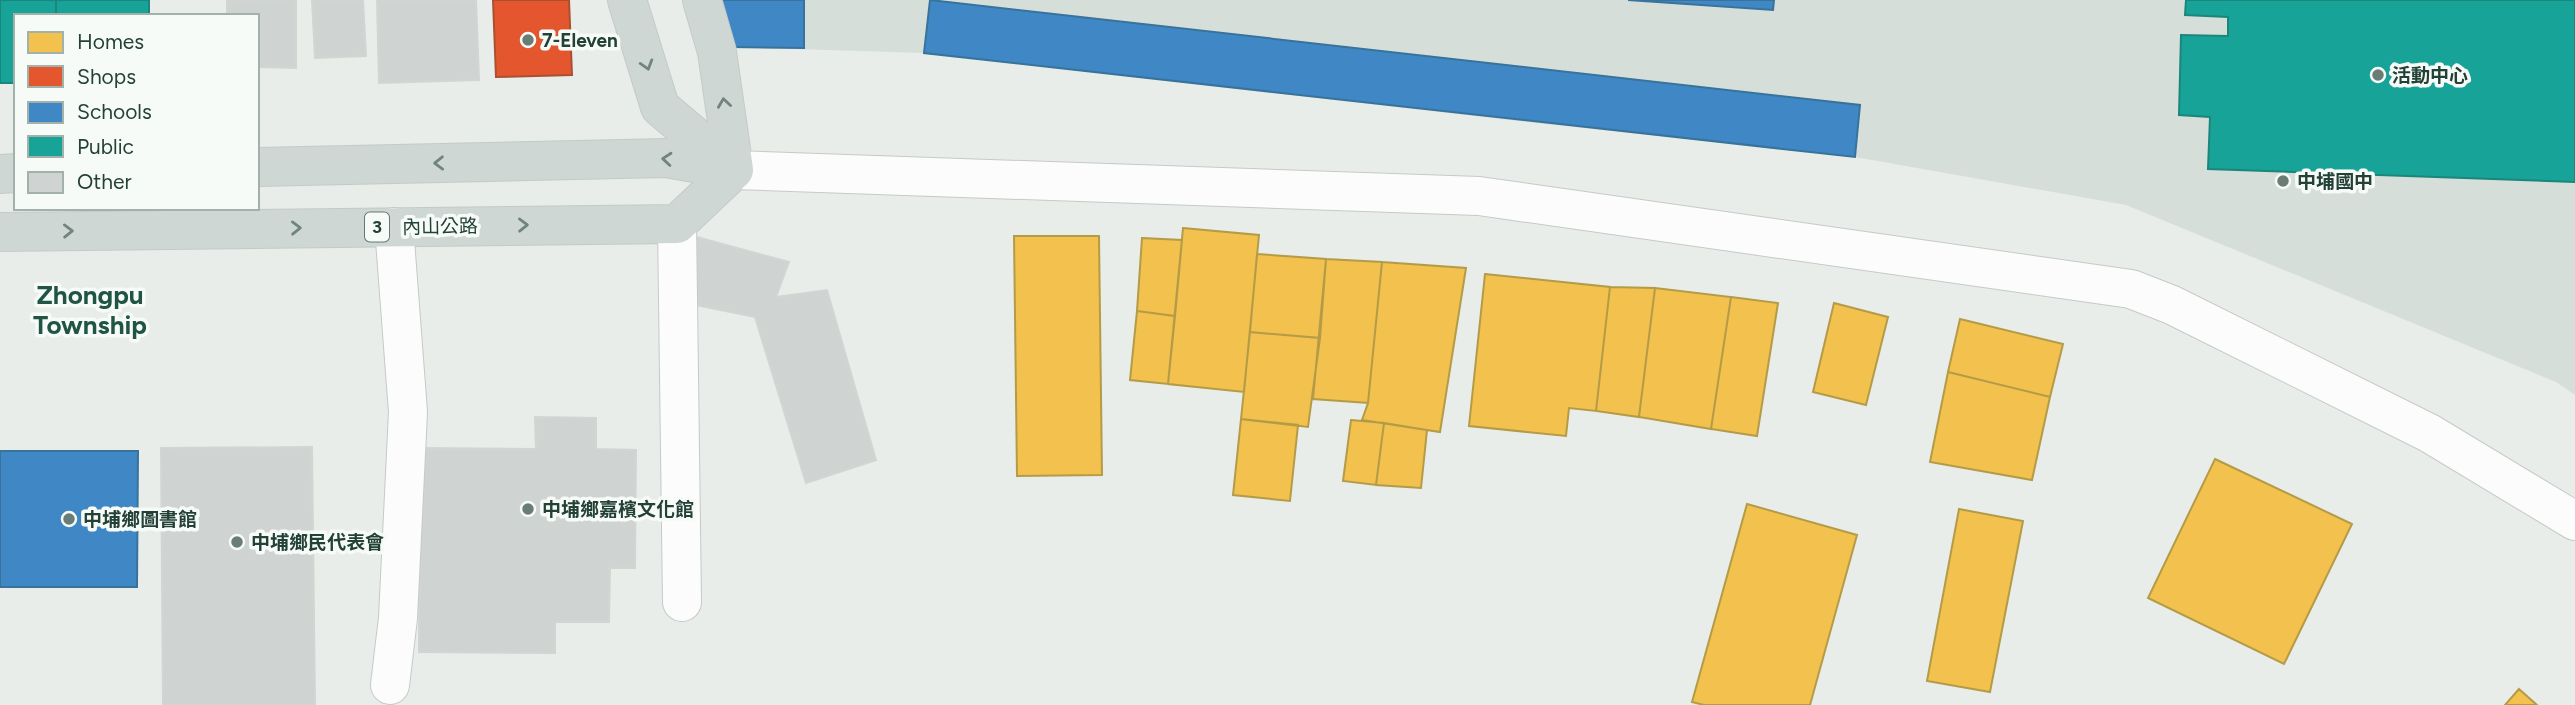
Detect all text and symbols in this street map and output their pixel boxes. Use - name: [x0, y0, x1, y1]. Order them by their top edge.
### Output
- legend: [14, 14, 259, 210]
- text: Homes: [77, 29, 144, 54]
- place label: 7-Eleven: [542, 29, 618, 52]
- marker: 7-Eleven: [520, 32, 536, 48]
- one-way arrow: [639, 59, 653, 71]
- text: Shops: [77, 64, 136, 89]
- place label: 活動中心: [2392, 64, 2468, 87]
- marker: 活動中心: [2370, 67, 2386, 83]
- one-way arrow: [717, 97, 732, 109]
- text: Schools: [77, 99, 152, 124]
- text: Public: [77, 134, 134, 159]
- one-way arrow: [661, 152, 672, 167]
- one-way arrow: [434, 155, 444, 171]
- text: Other: [77, 169, 132, 194]
- place label: 中埔國中: [2297, 170, 2373, 193]
- marker: 中埔國中: [2275, 173, 2291, 189]
- road number: 3: [365, 212, 389, 242]
- street label: 內山公路: [402, 214, 478, 239]
- one-way arrow: [518, 217, 529, 233]
- one-way arrow: [291, 220, 301, 236]
- one-way arrow: [63, 223, 74, 239]
- district label: Zhongpu Township: [33, 279, 147, 341]
- place label: 中埔鄉嘉檳文化館: [542, 498, 694, 521]
- marker: 中埔鄉嘉檳文化館: [520, 501, 536, 517]
- place label: 中埔鄉圖書館: [83, 508, 197, 531]
- marker: 中埔鄉圖書館: [61, 511, 77, 527]
- place label: 中埔鄉民代表會: [251, 531, 384, 554]
- marker: 中埔鄉民代表會: [229, 534, 245, 550]

